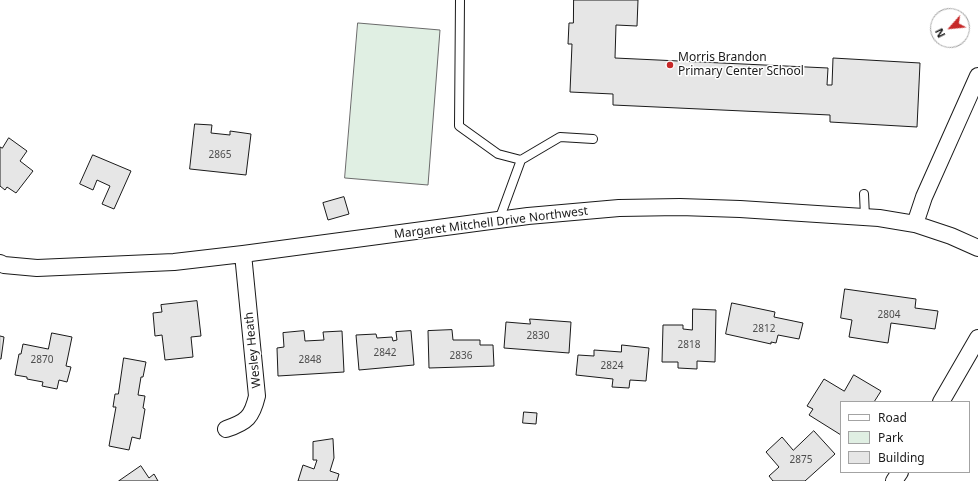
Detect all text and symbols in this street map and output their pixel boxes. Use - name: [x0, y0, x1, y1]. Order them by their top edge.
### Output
- north arrow: [930, 8, 970, 48]
- text: N: [931, 26, 948, 41]
- place label: Morris Brandon Primary Center School: [678, 51, 804, 79]
- marker: Morris Brandon Primary Center School: [665, 60, 675, 70]
- house number: 2865: [209, 149, 231, 161]
- street label: Margaret Mitchell Drive Northwest: [393, 204, 589, 242]
- house number: 2804: [878, 309, 900, 321]
- street label: Wesley Heath: [242, 311, 264, 389]
- house number: 2812: [753, 323, 775, 335]
- house number: 2830: [527, 330, 549, 342]
- house number: 2818: [678, 339, 700, 351]
- house number: 2842: [374, 347, 396, 359]
- house number: 2836: [450, 350, 472, 362]
- house number: 2870: [31, 354, 53, 366]
- house number: 2848: [299, 354, 321, 366]
- house number: 2824: [601, 360, 623, 372]
- legend: [840, 401, 970, 473]
- text: Road: [878, 409, 907, 426]
- text: Park: [878, 429, 903, 446]
- text: Building: [878, 449, 925, 466]
- house number: 2875: [790, 454, 812, 466]

